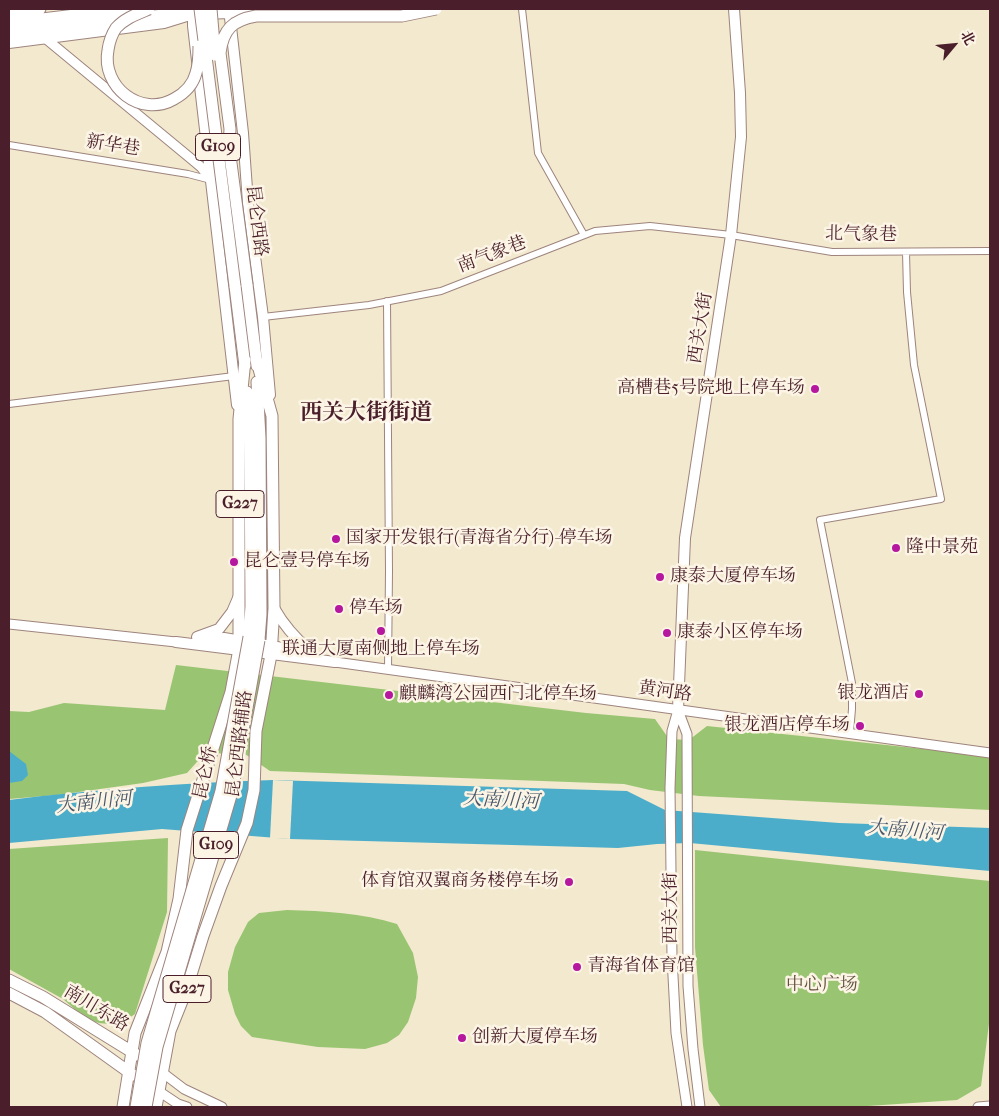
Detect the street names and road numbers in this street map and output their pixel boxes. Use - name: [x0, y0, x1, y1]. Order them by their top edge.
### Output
- street label: 新华巷: [85, 131, 141, 161]
- road number: G109: [196, 134, 240, 160]
- street label: 昆仑西路: [241, 184, 271, 258]
- street label: 北气象巷: [825, 224, 897, 246]
- street label: 南气象巷: [455, 232, 529, 278]
- street label: 西关大街: [685, 291, 717, 365]
- road number: G227: [216, 490, 264, 518]
- street label: 黄河路: [637, 678, 693, 706]
- street label: 昆仑西路辅路: [223, 689, 257, 799]
- street label: 昆仑桥: [190, 744, 222, 802]
- road number: G109: [194, 832, 238, 858]
- street label: 西关大街: [661, 872, 683, 944]
- road number: G227: [163, 976, 211, 1002]
- street label: 南川东路: [60, 981, 132, 1037]

